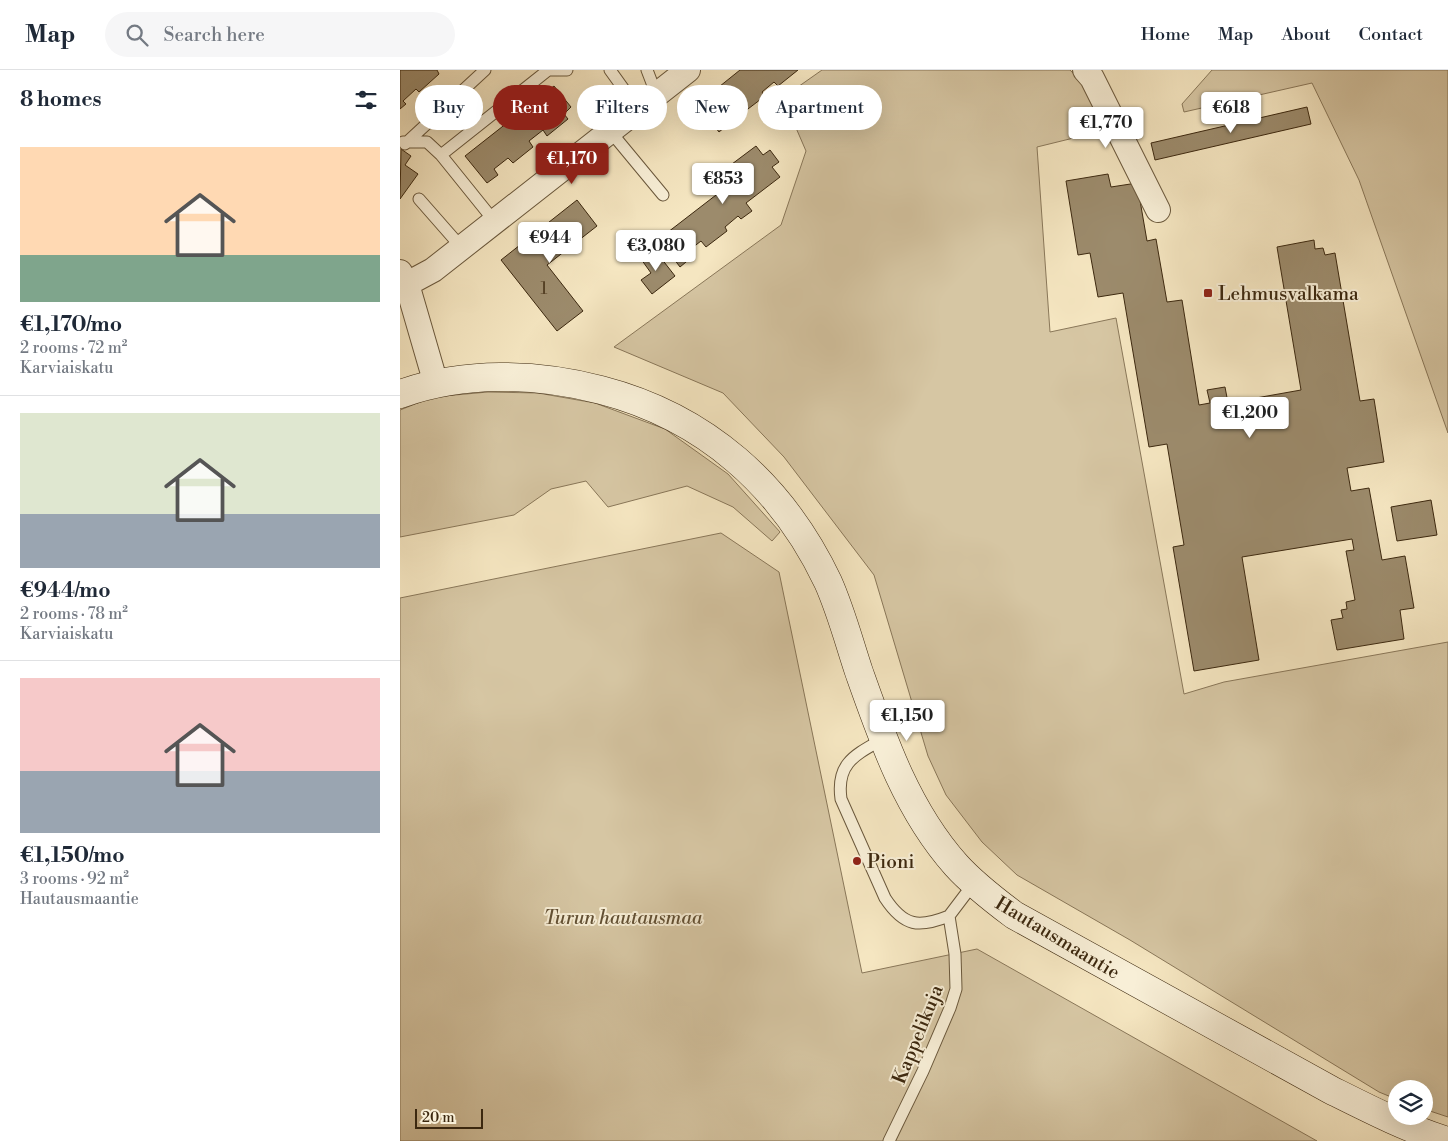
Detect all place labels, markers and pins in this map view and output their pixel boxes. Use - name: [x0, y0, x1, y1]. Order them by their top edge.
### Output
- pin: €618: [1201, 92, 1261, 134]
- pin: €1,770: [1065, 106, 1147, 149]
- pin: €1,170: [531, 142, 613, 185]
- pin: €853: [693, 162, 753, 205]
- pin: €944: [520, 222, 580, 264]
- pin: €3,080: [615, 230, 697, 272]
- place label: Lehmusvalkama: [1218, 282, 1359, 306]
- marker: Lehmusvalkama: [1202, 287, 1214, 299]
- pin: €1,200: [1209, 396, 1291, 439]
- pin: €1,150: [866, 700, 948, 742]
- place label: Pioni: [867, 850, 915, 874]
- marker: Pioni: [851, 855, 863, 867]

